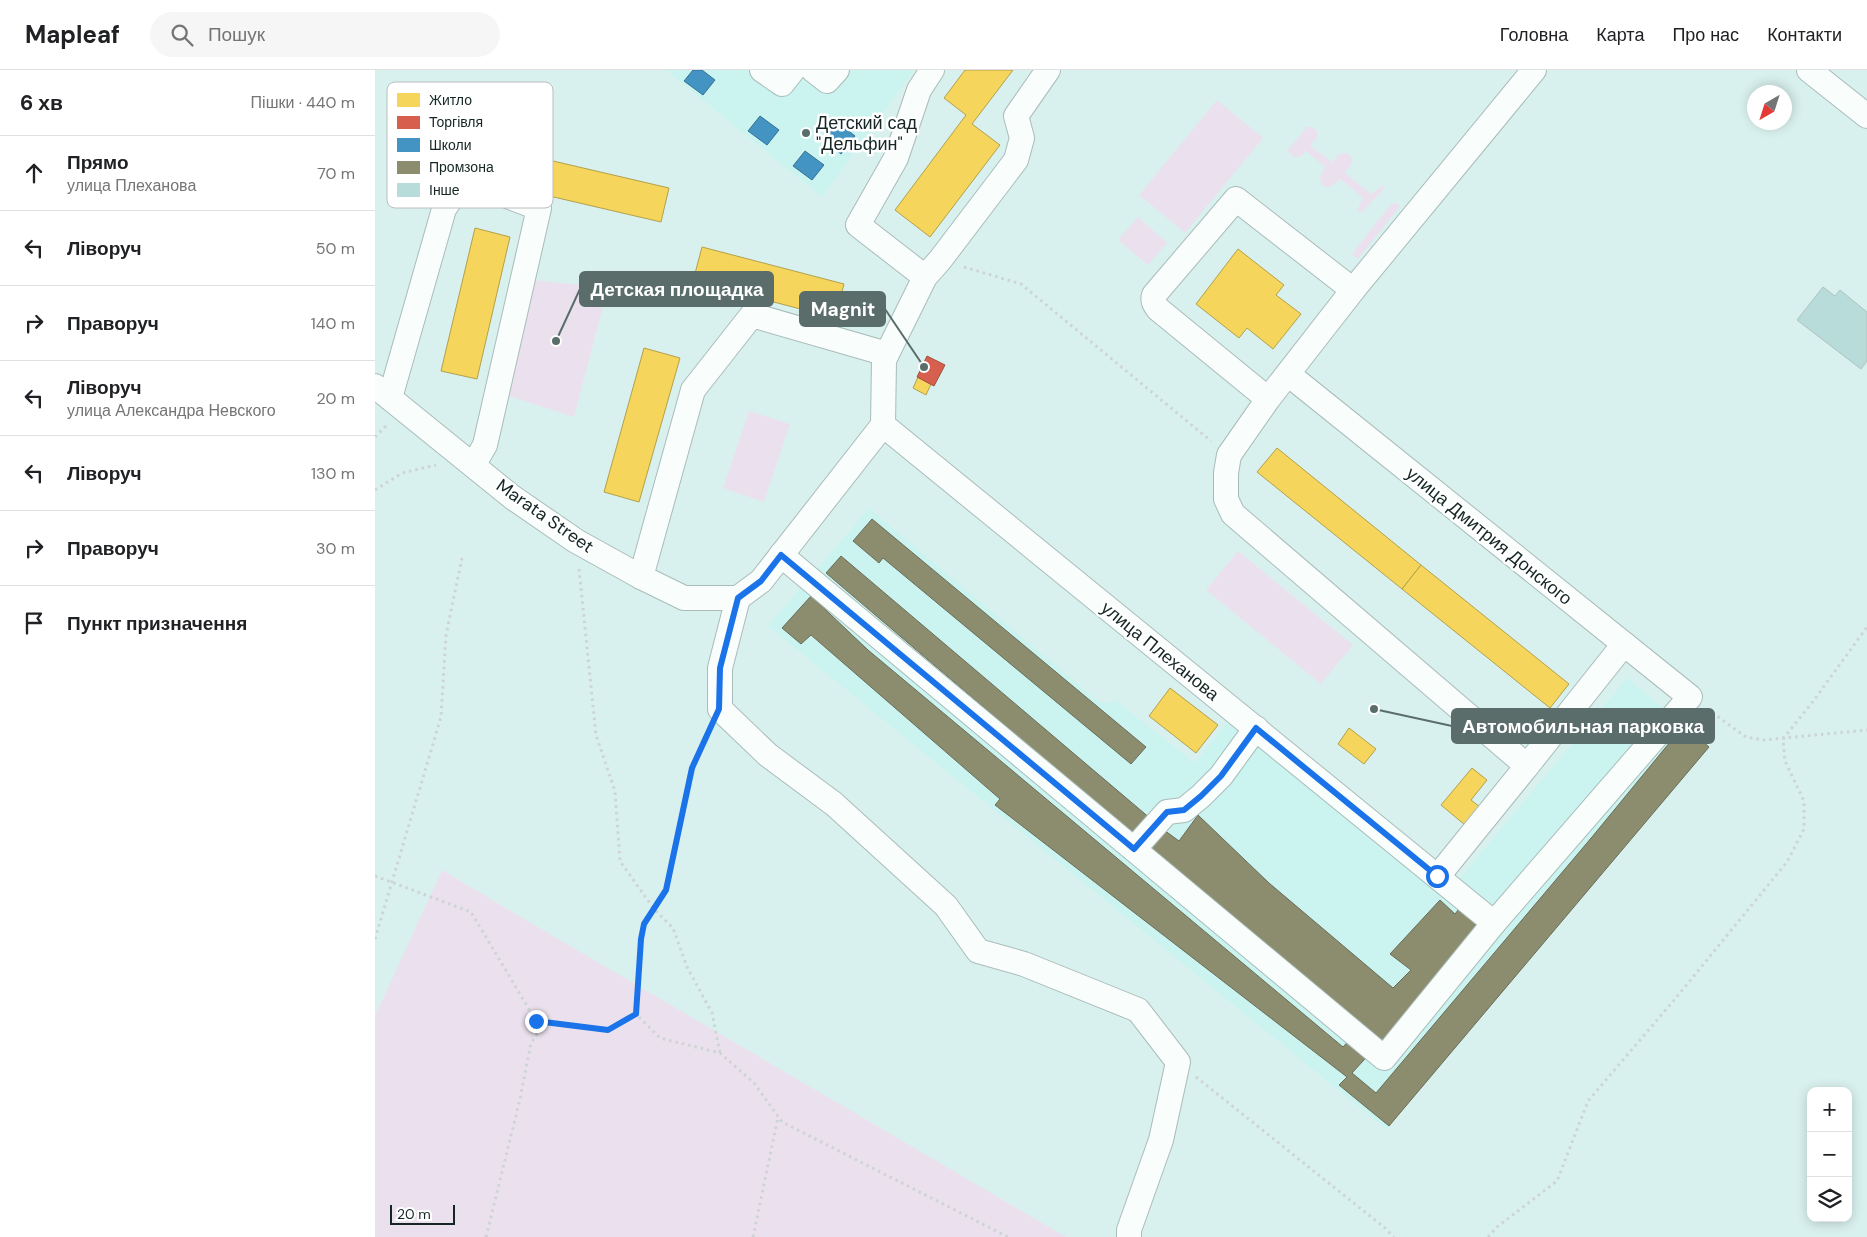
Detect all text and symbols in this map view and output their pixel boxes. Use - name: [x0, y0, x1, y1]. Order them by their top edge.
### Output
- search box: [150, 12, 500, 57]
- text: Mapleaf: [25, 19, 120, 50]
- icon: search: [168, 21, 196, 49]
- text: Пошук: [208, 22, 265, 47]
- text: Головна: [1500, 23, 1568, 47]
- text: Карта: [1596, 23, 1644, 47]
- text: Про нас: [1672, 23, 1739, 47]
- text: Контакти: [1767, 23, 1842, 47]
- legend: [387, 82, 553, 208]
- north arrow: [1747, 85, 1792, 130]
- text: 6 хв: [20, 89, 63, 117]
- text: Житло: [429, 91, 472, 109]
- text: Пішки · 440 m: [251, 92, 355, 113]
- place label: Детский сад "Дельфин": [816, 111, 917, 156]
- text: Торгівля: [429, 113, 483, 131]
- marker: Детский сад "Дельфин": [800, 127, 812, 139]
- text: Школи: [429, 136, 472, 154]
- text: Прямо: [67, 150, 129, 175]
- text: Промзона: [429, 158, 494, 176]
- icon: ahead: [20, 159, 48, 187]
- text: 70 m: [317, 163, 355, 184]
- text: улица Плеханова: [67, 175, 196, 196]
- text: Інше: [429, 181, 460, 199]
- icon: left: [20, 234, 48, 262]
- text: Ліворуч: [67, 236, 142, 261]
- text: 50 m: [316, 238, 355, 259]
- callout: Детская площадка: [580, 272, 773, 306]
- text: Детская площадка: [590, 277, 764, 302]
- callout: Magnit: [800, 292, 885, 326]
- text: Magnit: [811, 297, 875, 322]
- icon: right: [20, 309, 48, 337]
- text: Праворуч: [67, 311, 159, 336]
- text: 140 m: [311, 313, 355, 334]
- text: Ліворуч: [67, 375, 142, 400]
- icon: left: [20, 384, 48, 412]
- text: 20 m: [316, 388, 355, 409]
- text: улица Александра Невского: [67, 400, 276, 421]
- icon: left: [20, 459, 48, 487]
- text: Ліворуч: [67, 461, 142, 486]
- street label: улица Дмитрия Донского: [1401, 461, 1577, 611]
- text: 130 m: [311, 463, 355, 484]
- street label: Marata Street: [492, 474, 598, 558]
- icon: right: [20, 534, 48, 562]
- text: Праворуч: [67, 536, 159, 561]
- text: 30 m: [316, 538, 355, 559]
- street label: улица Плеханова: [1096, 596, 1225, 707]
- icon: arrive: [20, 609, 48, 637]
- text: Пункт призначення: [67, 611, 247, 636]
- callout: Автомобильная парковка: [1452, 709, 1714, 743]
- text: Автомобильная парковка: [1462, 714, 1704, 739]
- route start: [1426, 865, 1449, 888]
- route end: [525, 1010, 548, 1033]
- map controls: [1807, 1087, 1852, 1222]
- button: +: [1807, 1087, 1852, 1132]
- button: −: [1807, 1132, 1852, 1177]
- button: layers: [1807, 1177, 1852, 1222]
- scale bar: [390, 1202, 455, 1225]
- text: 20 m: [397, 1205, 431, 1223]

